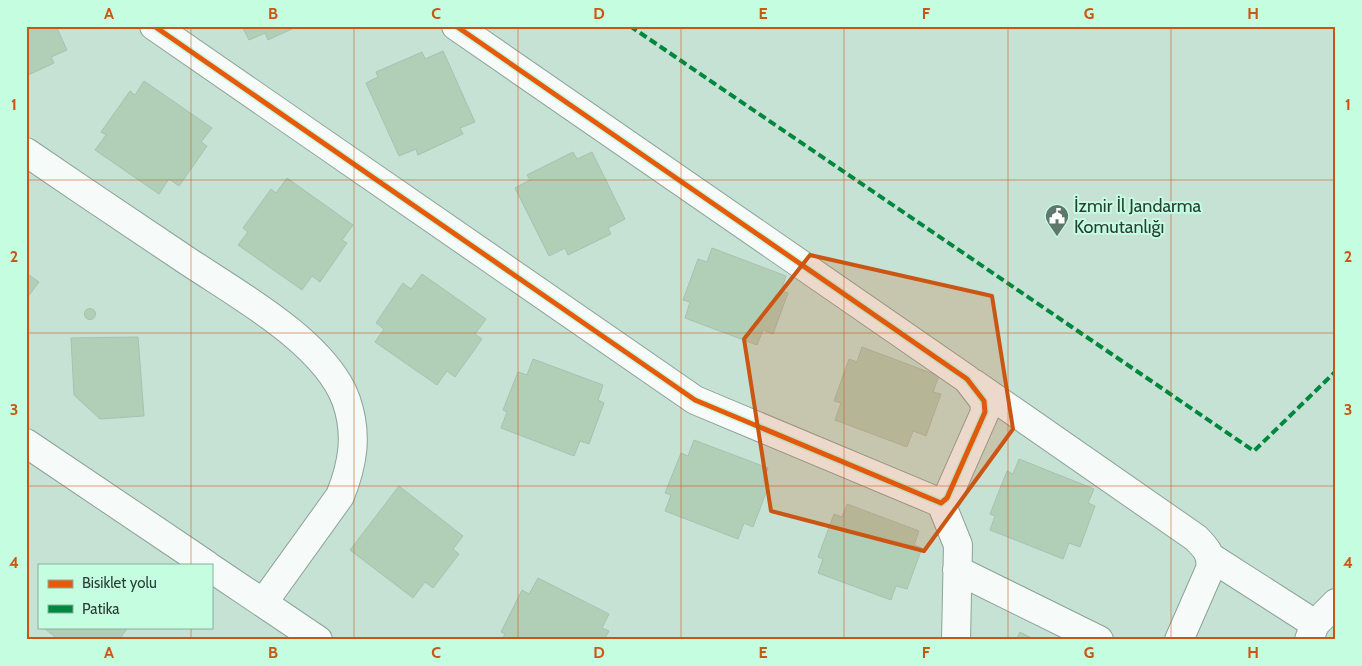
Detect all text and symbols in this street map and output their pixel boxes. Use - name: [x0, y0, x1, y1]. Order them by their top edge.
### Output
- text: A: [104, 4, 114, 23]
- text: B: [268, 4, 278, 23]
- text: C: [431, 4, 441, 23]
- text: D: [593, 4, 605, 23]
- text: E: [758, 4, 768, 23]
- text: F: [922, 4, 931, 23]
- text: G: [1084, 4, 1094, 23]
- text: H: [1247, 4, 1259, 23]
- text: 1: [11, 95, 17, 114]
- text: 1: [1345, 95, 1351, 114]
- place label: İzmir İl Jandarma Komutanlığı: [1074, 195, 1202, 238]
- public building icon: İzmir İl Jandarma Komutanlığı: [1044, 203, 1070, 237]
- text: 2: [10, 247, 18, 266]
- text: 2: [1344, 247, 1352, 266]
- text: 3: [10, 400, 18, 419]
- text: 3: [1344, 400, 1352, 419]
- text: 4: [9, 553, 19, 572]
- text: 4: [1343, 553, 1353, 572]
- legend: [38, 564, 212, 628]
- text: Bisiklet yolu: [82, 574, 157, 592]
- text: Patika: [82, 600, 120, 618]
- text: A: [104, 643, 114, 662]
- text: B: [268, 643, 278, 662]
- text: C: [431, 643, 441, 662]
- text: D: [593, 643, 605, 662]
- text: E: [758, 643, 768, 662]
- text: F: [922, 643, 931, 662]
- text: G: [1084, 643, 1094, 662]
- text: H: [1247, 643, 1259, 662]

